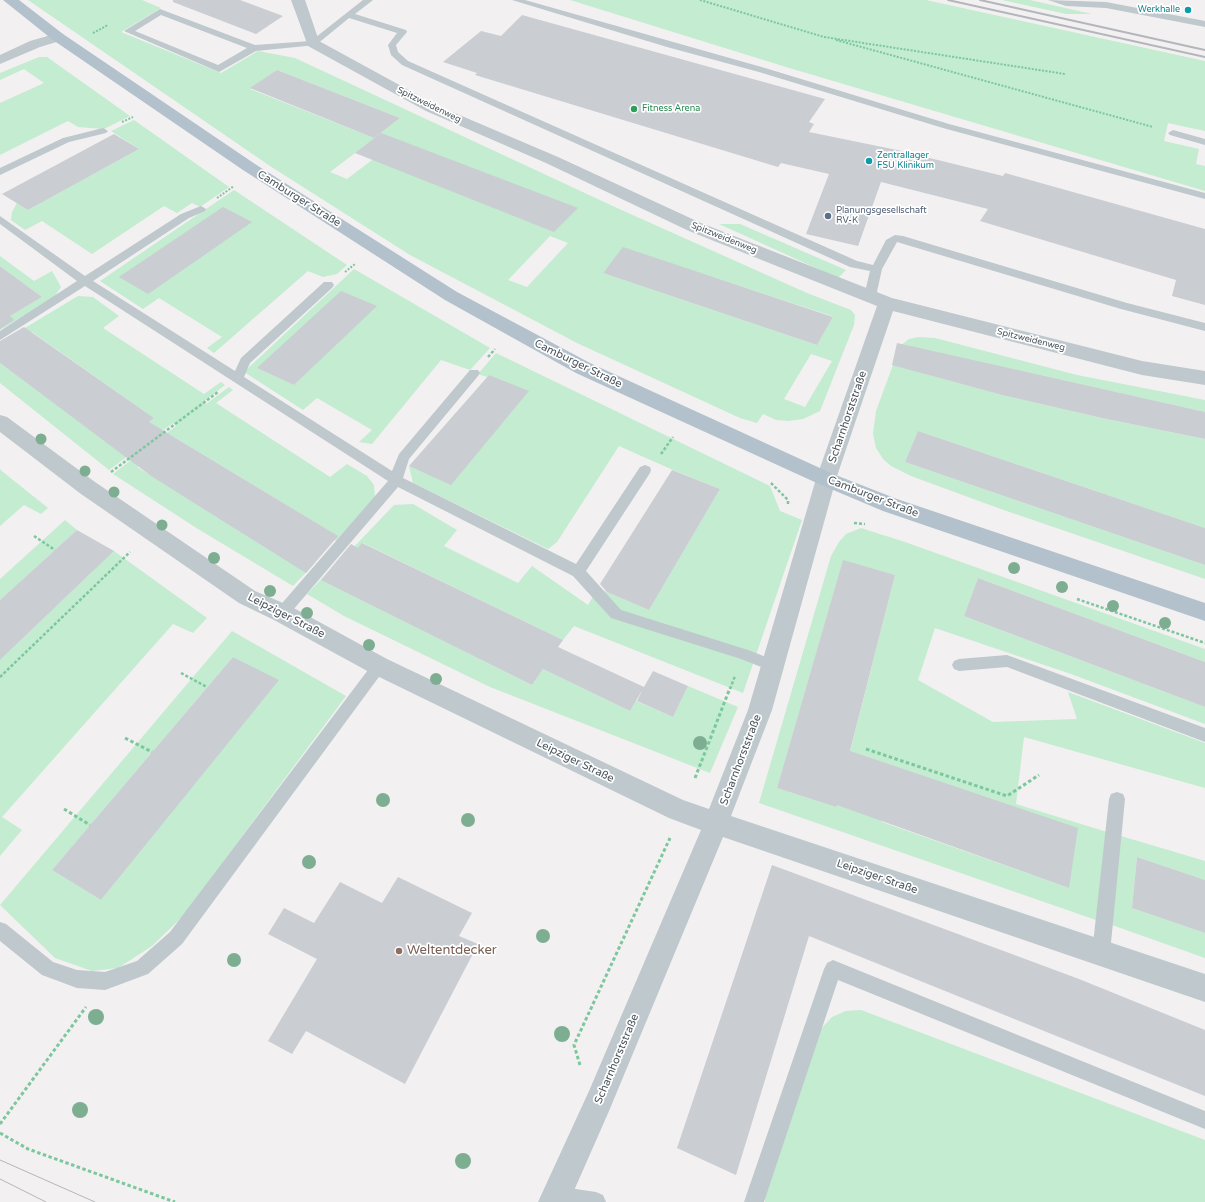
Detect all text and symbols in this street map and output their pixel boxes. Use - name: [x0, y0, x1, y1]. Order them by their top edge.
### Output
- place label: Werkhalle: [1138, 5, 1180, 15]
- marker: Werkhalle: [1183, 5, 1193, 15]
- street label: Spitzweidenweg: [395, 85, 463, 125]
- marker: Fitness Arena: [629, 104, 639, 114]
- place label: Fitness Arena: [642, 104, 700, 114]
- place label: Zentrallager FSU Klinikum: [877, 151, 934, 172]
- marker: Zentrallager FSU Klinikum: [864, 156, 874, 166]
- street label: Camburger Straße: [255, 168, 343, 230]
- place label: Planungsgesellschaft RV-K: [836, 206, 927, 227]
- marker: Planungsgesellschaft RV-K: [823, 211, 833, 221]
- street label: Spitzweidenweg: [690, 220, 758, 256]
- street label: Spitzweidenweg: [996, 326, 1066, 354]
- street label: Camburger Straße: [532, 337, 624, 391]
- street label: Scharnhorststraße: [826, 369, 870, 465]
- street label: Camburger Straße: [826, 474, 920, 520]
- street label: Leipziger Straße: [245, 591, 327, 641]
- street label: Scharnhorststraße: [718, 713, 764, 807]
- street label: Leipziger Straße: [534, 736, 616, 786]
- street label: Leipziger Straße: [835, 857, 919, 897]
- place label: Weltentdecker: [407, 943, 497, 959]
- marker: Weltentdecker: [394, 946, 404, 956]
- street label: Scharnhorststraße: [592, 1012, 642, 1106]

